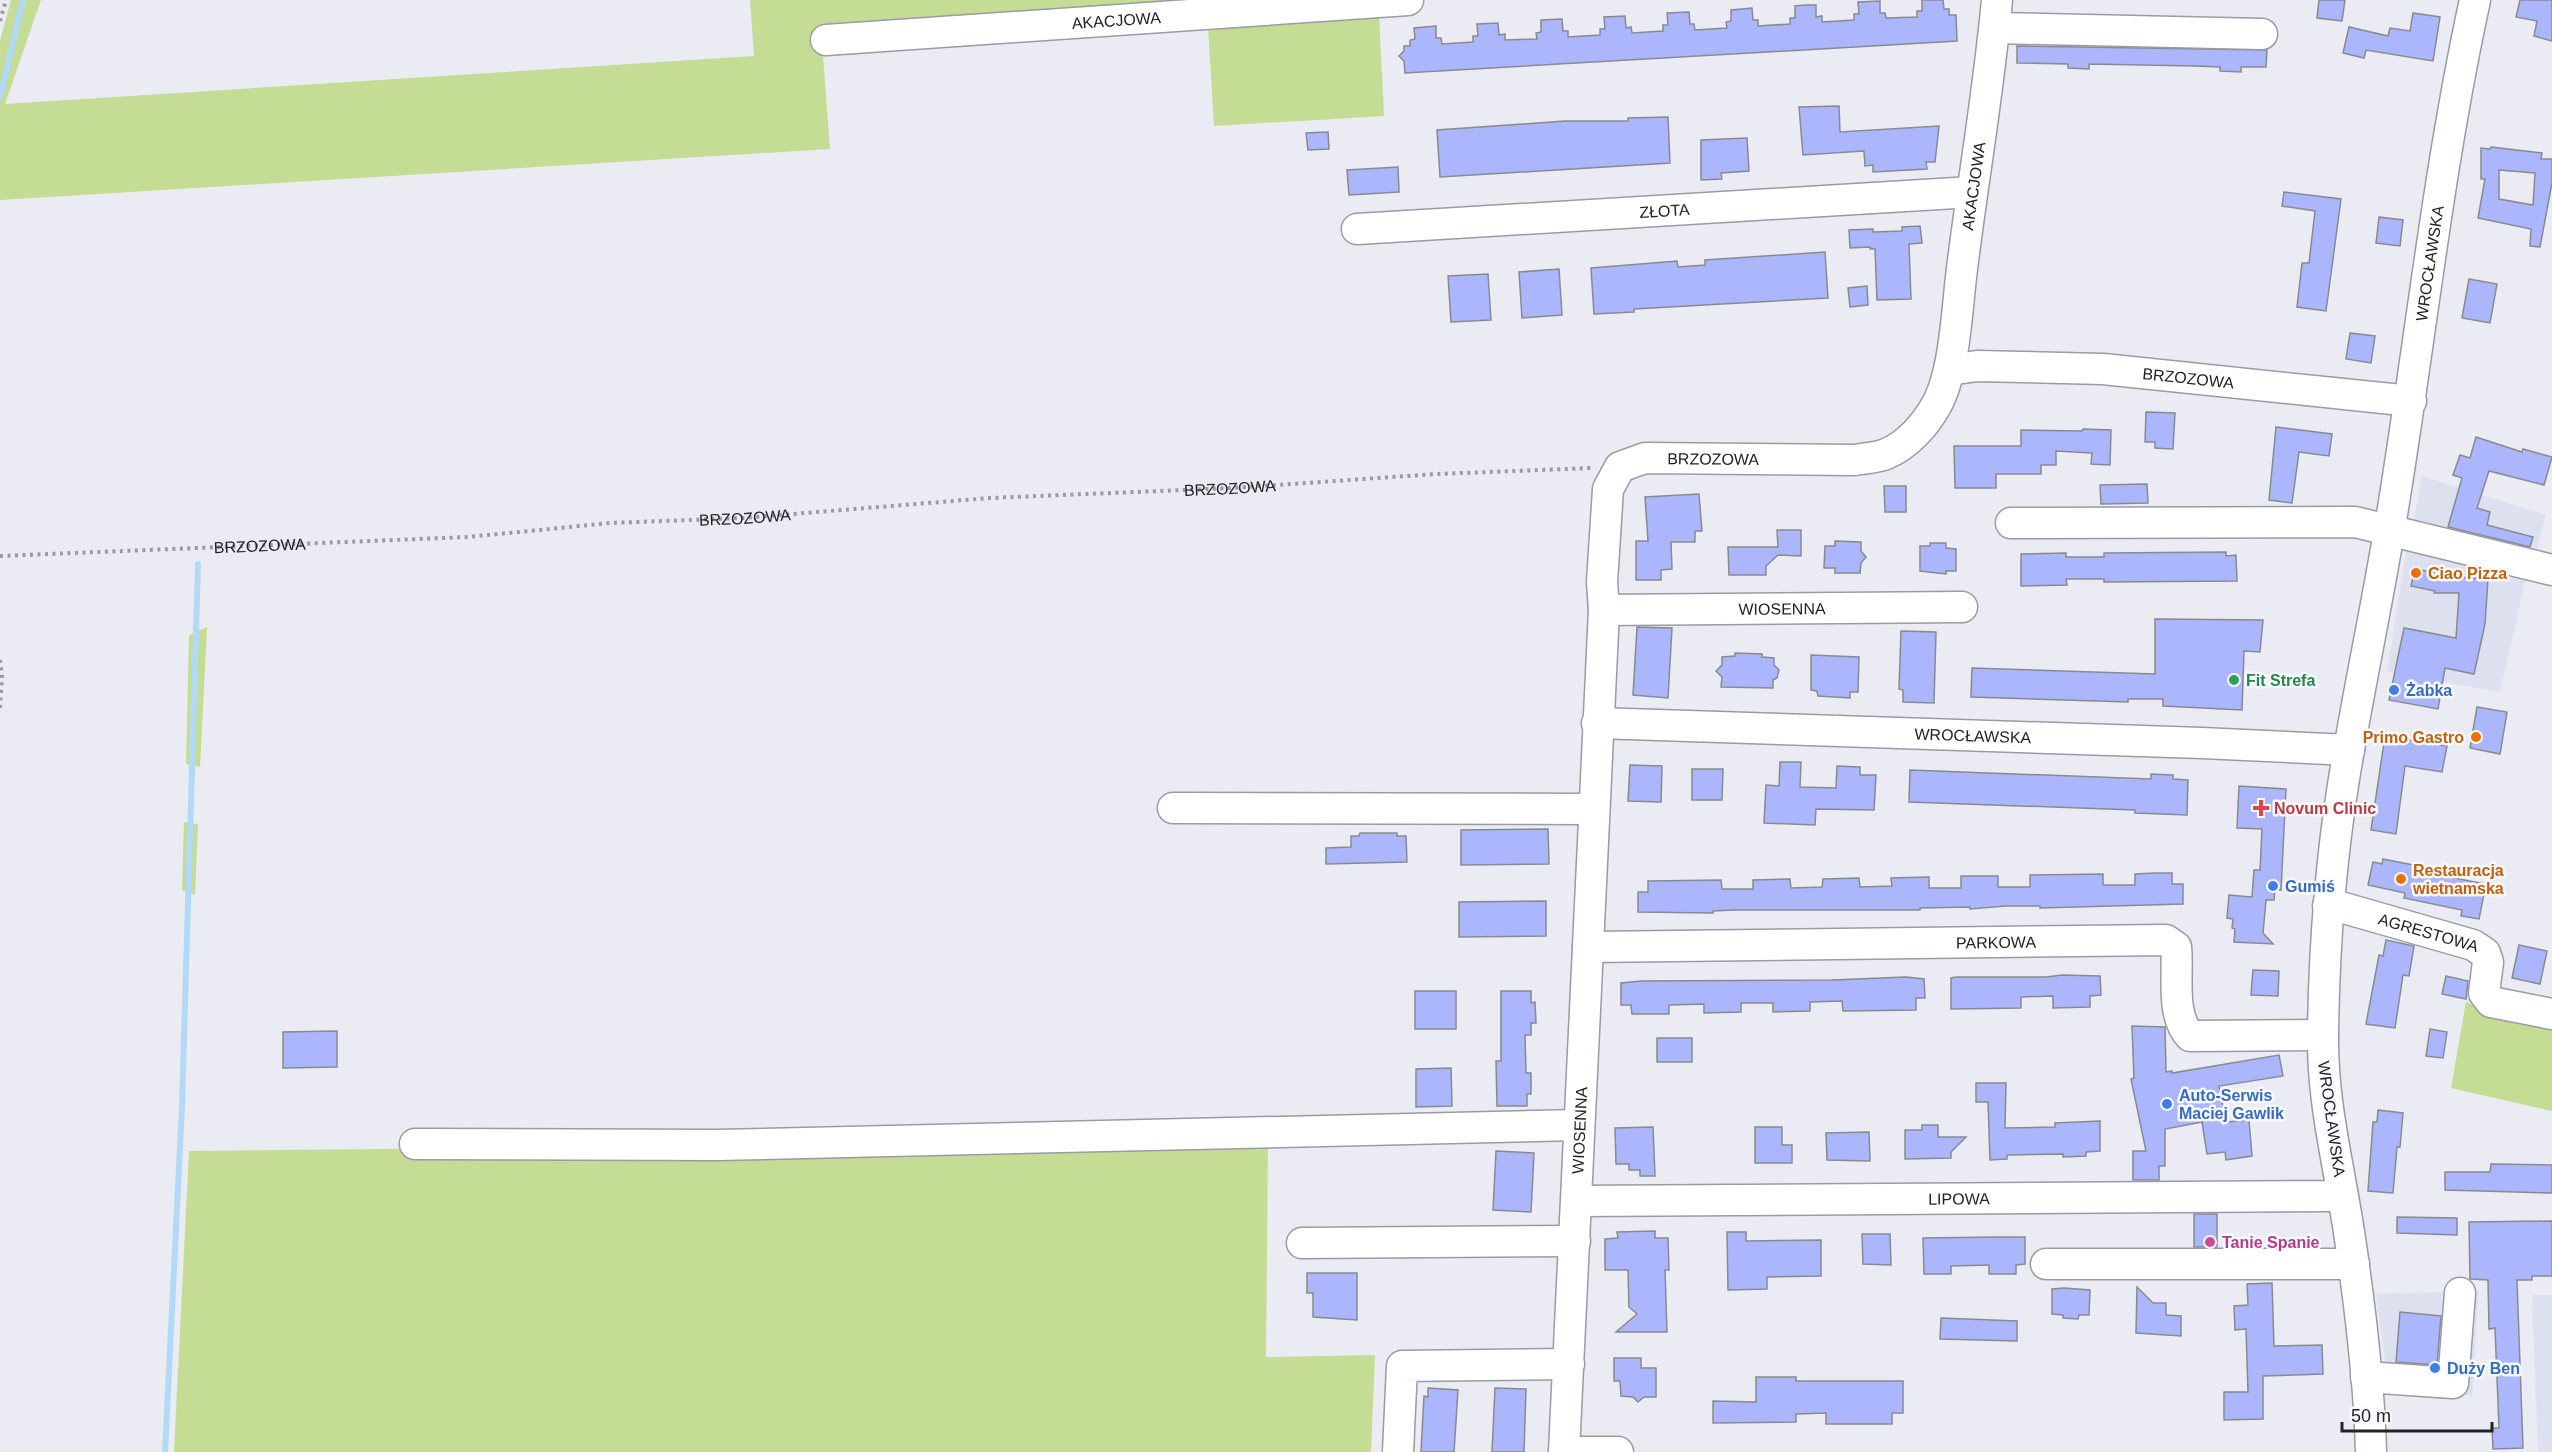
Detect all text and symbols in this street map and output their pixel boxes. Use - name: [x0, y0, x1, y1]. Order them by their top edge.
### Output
- street label: AKACJOWA: [1071, 9, 1162, 32]
- street label: AKACJOWA: [1959, 140, 1989, 231]
- street label: ZŁOTA: [1639, 201, 1690, 221]
- street label: WROCŁAWSKA: [2413, 204, 2447, 322]
- street label: BRZOZOWA: [2142, 365, 2235, 392]
- street label: BRZOZOWA: [1667, 450, 1759, 468]
- street label: BRZOZOWA: [1184, 477, 1277, 499]
- street label: BRZOZOWA: [699, 506, 792, 529]
- street label: BRZOZOWA: [214, 536, 306, 556]
- place label: Ciao Pizza: [2428, 565, 2507, 582]
- marker: Ciao Pizza: [2409, 566, 2423, 580]
- street label: WIOSENNA: [1738, 600, 1826, 618]
- place label: Fit Strefa: [2246, 672, 2315, 689]
- marker: Fit Strefa: [2227, 673, 2241, 687]
- place label: Żabka: [2406, 682, 2452, 699]
- marker: Żabka: [2387, 683, 2401, 697]
- street label: WROCŁAWSKA: [1914, 725, 2032, 746]
- place label: Primo Gastro: [2363, 729, 2464, 746]
- marker: Primo Gastro: [2469, 730, 2483, 744]
- marker: Novum Clinic: [2252, 799, 2270, 817]
- place label: Novum Clinic: [2274, 800, 2376, 817]
- place label: Restauracja wietnamska: [2412, 862, 2504, 897]
- marker: Restauracja wietnamska: [2394, 872, 2408, 886]
- place label: Gumiś: [2285, 878, 2335, 895]
- marker: Gumiś: [2266, 879, 2280, 893]
- street label: AGRESTOWA: [2376, 910, 2481, 955]
- street label: PARKOWA: [1956, 934, 2036, 952]
- street label: WROCŁAWSKA: [2315, 1060, 2348, 1178]
- street label: WIOSENNA: [1569, 1086, 1590, 1174]
- place label: Auto-Serwis Maciej Gawlik: [2179, 1087, 2284, 1122]
- marker: Auto-Serwis Maciej Gawlik: [2160, 1097, 2174, 1111]
- street label: LIPOWA: [1928, 1190, 1990, 1208]
- place label: Tanie Spanie: [2222, 1234, 2320, 1251]
- marker: Tanie Spanie: [2203, 1235, 2217, 1249]
- place label: Duży Ben: [2447, 1360, 2520, 1377]
- marker: Duży Ben: [2428, 1361, 2442, 1375]
- scale bar: [2342, 1395, 2492, 1433]
- text: 50 m: [2351, 1406, 2391, 1426]

